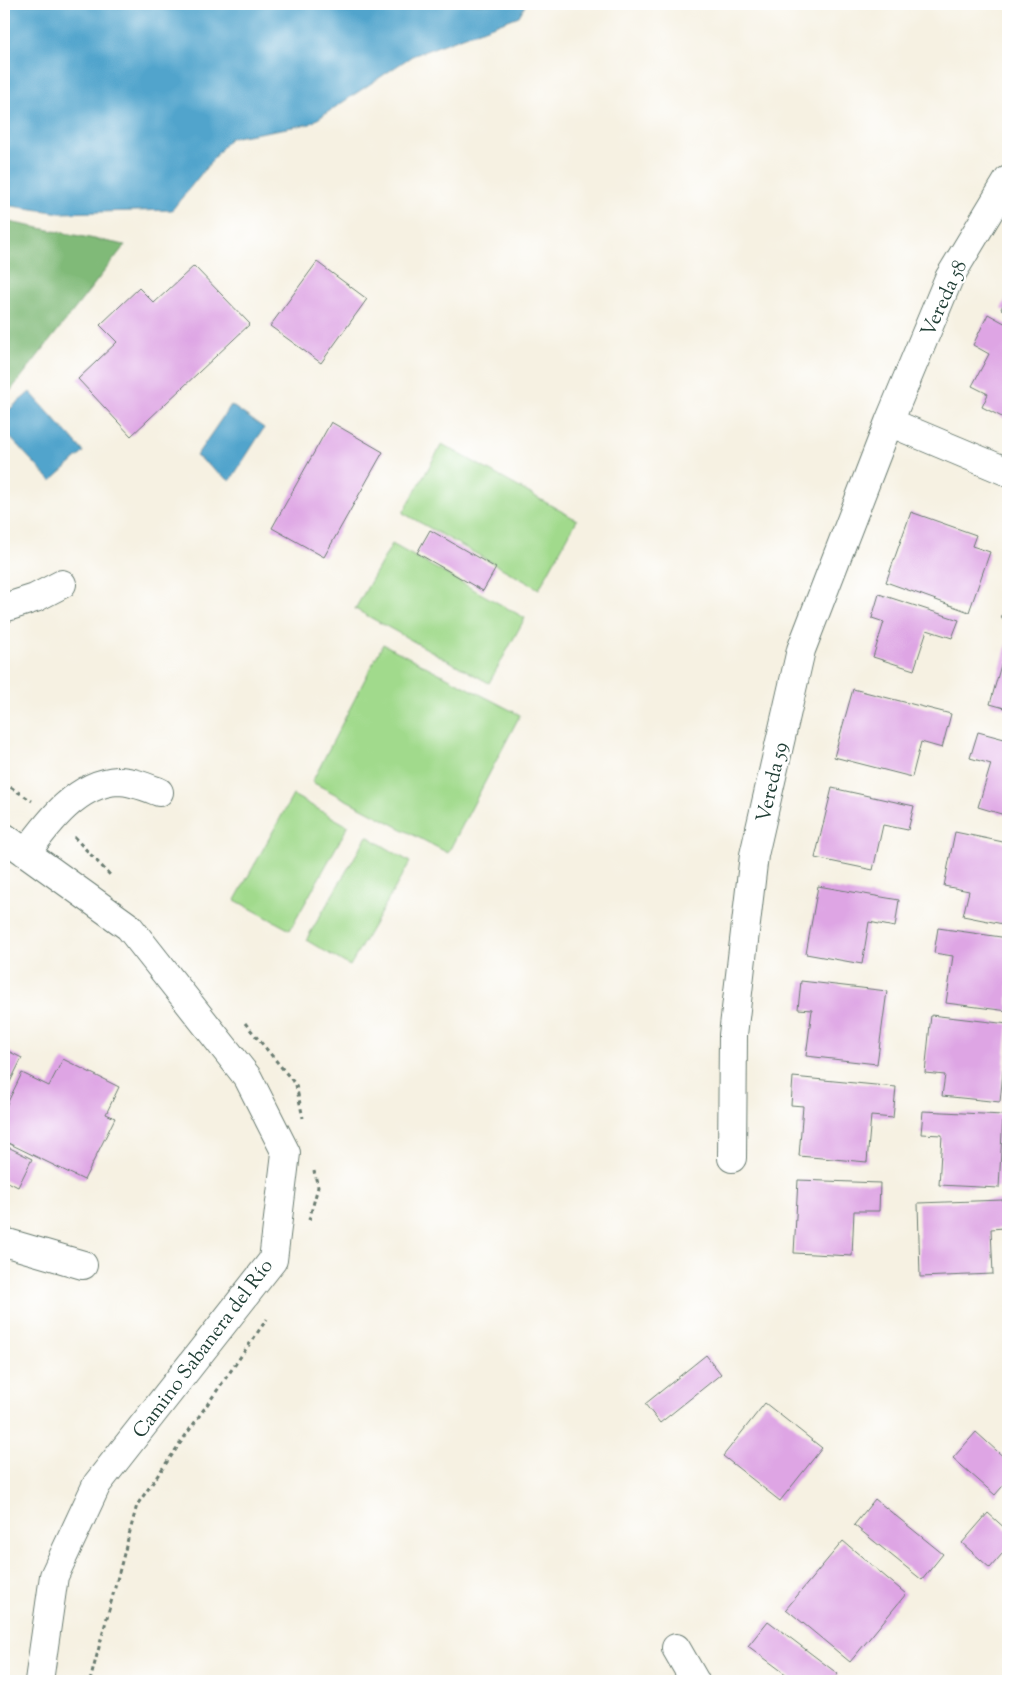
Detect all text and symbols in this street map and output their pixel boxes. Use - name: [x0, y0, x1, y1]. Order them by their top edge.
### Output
- street label: Vereda 58: [915, 256, 976, 342]
- street label: Vereda 59: [750, 740, 797, 826]
- street label: Camino Sabanera del Río: [127, 1254, 281, 1445]

